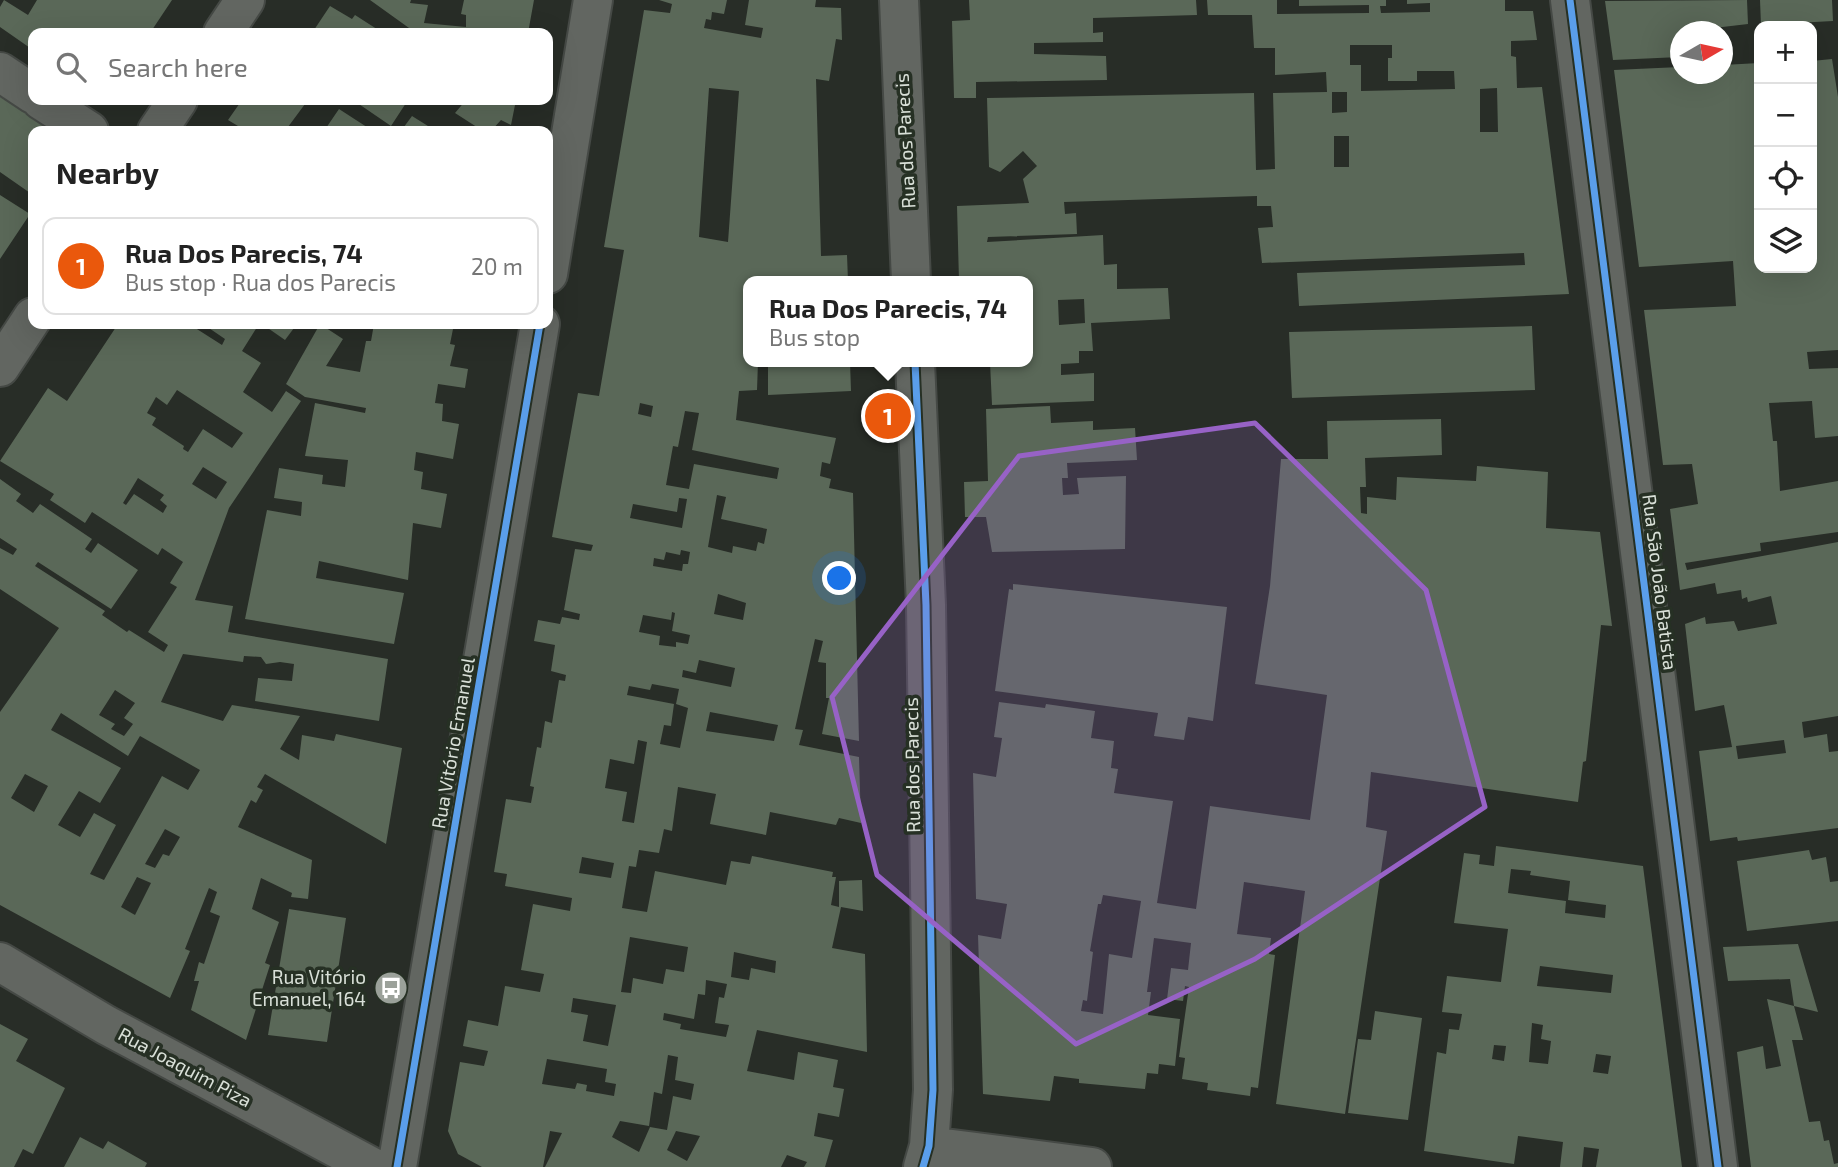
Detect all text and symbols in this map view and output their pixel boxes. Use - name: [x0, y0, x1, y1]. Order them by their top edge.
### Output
- north arrow: [1670, 21, 1733, 84]
- map controls: [1754, 21, 1817, 273]
- button: +: [1754, 21, 1817, 84]
- search box: [28, 28, 553, 105]
- icon: search: [52, 48, 90, 86]
- text: Search here: [108, 51, 248, 82]
- street label: Rua dos Parecis: [889, 73, 920, 209]
- button: −: [1754, 84, 1817, 147]
- button: locate: [1754, 147, 1817, 210]
- text: Nearby: [56, 154, 159, 190]
- button: layers: [1754, 210, 1817, 273]
- text: Rua Dos Parecis, 74: [125, 237, 363, 268]
- text: 1: [76, 252, 86, 280]
- text: 20 m: [471, 252, 523, 280]
- text: Bus stop · Rua dos Parecis: [125, 268, 396, 296]
- popup: [743, 276, 1033, 367]
- text: Rua Dos Parecis, 74: [769, 292, 1007, 323]
- text: Bus stop: [769, 323, 860, 351]
- pin: 1: [865, 390, 911, 442]
- street label: Rua São João Batista: [1638, 493, 1683, 671]
- your location: [822, 561, 856, 595]
- street label: Rua Vitório Emanuel: [426, 655, 479, 831]
- street label: Rua dos Parecis: [899, 697, 924, 833]
- place label: Rua Vitório Emanuel, 164: [252, 965, 366, 1010]
- bus stop icon: Rua Vitório Emanuel, 164: [372, 969, 410, 1007]
- street label: Rua Joaquim Piza: [115, 1022, 256, 1111]

